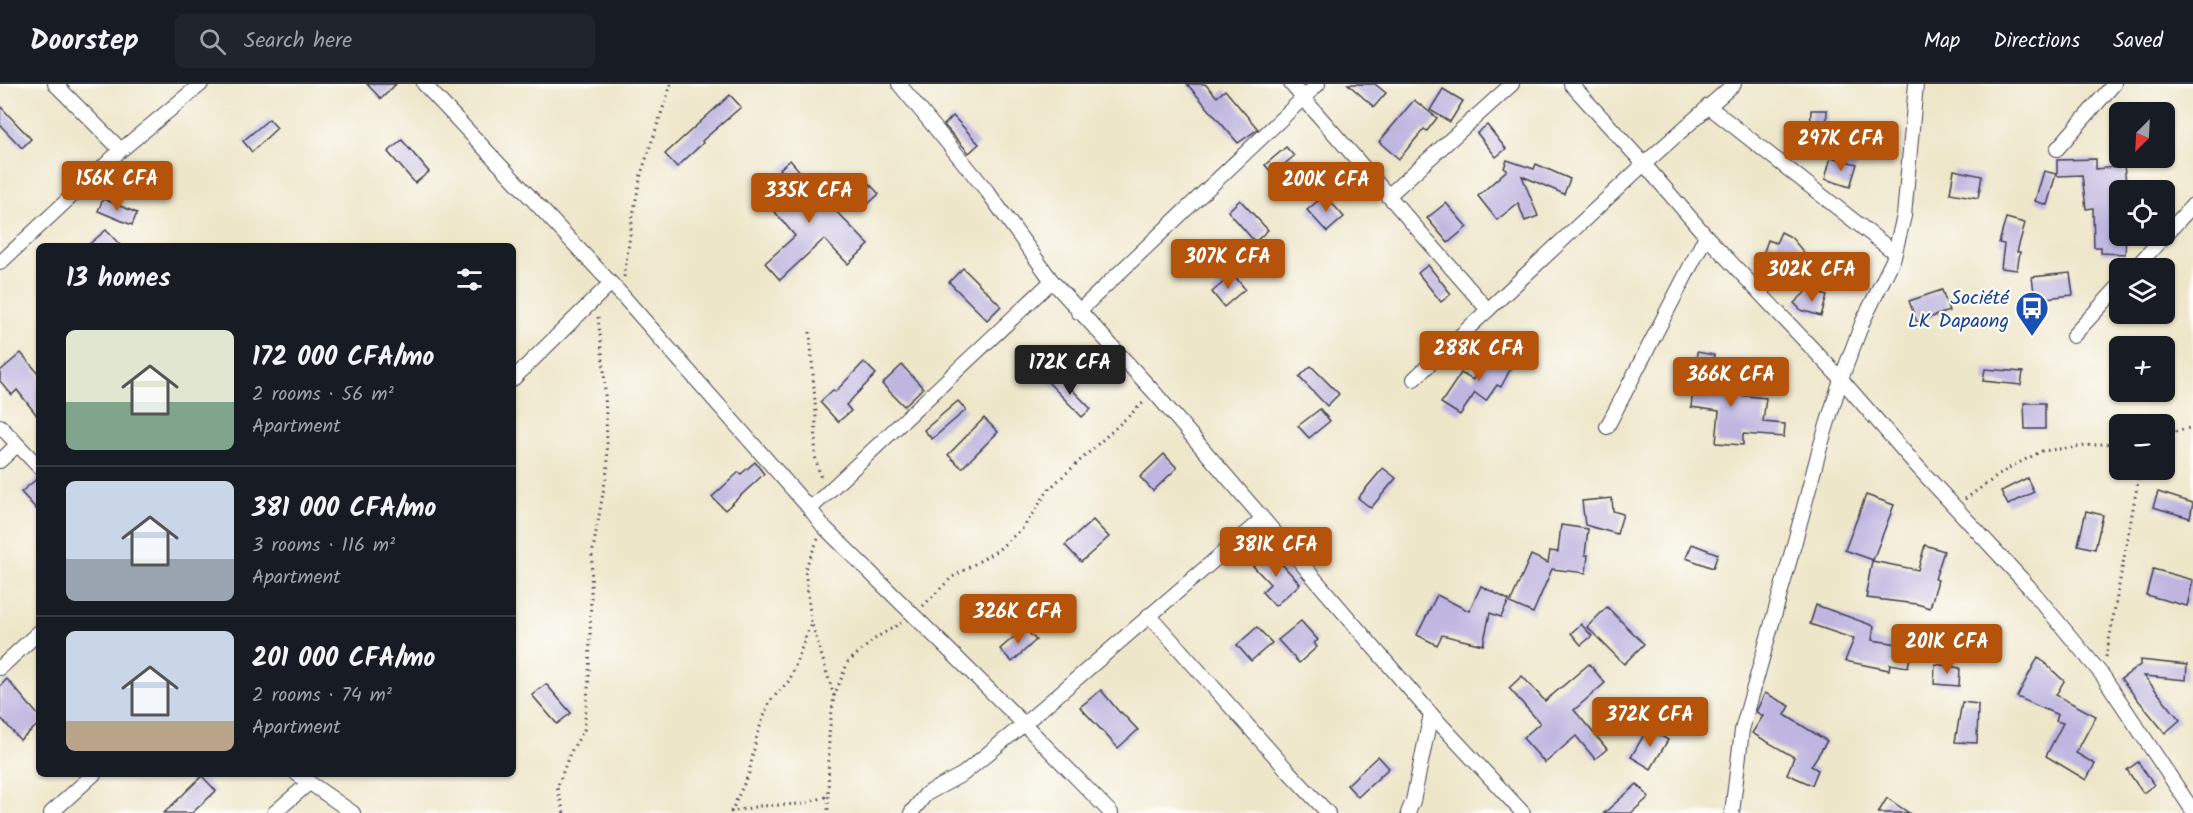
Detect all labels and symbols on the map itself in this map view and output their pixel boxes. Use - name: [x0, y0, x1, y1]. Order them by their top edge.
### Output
- north arrow: [2109, 102, 2175, 168]
- pin: 297K CFA: [1779, 121, 1903, 172]
- pin: 156K CFA: [55, 161, 179, 212]
- pin: 200K CFA: [1264, 162, 1388, 213]
- pin: 335K CFA: [747, 173, 871, 224]
- pin: 307K CFA: [1166, 239, 1290, 290]
- pin: 302K CFA: [1750, 252, 1874, 303]
- place label: Société LK Dapaong: [1908, 283, 2010, 338]
- bus stop icon: Société LK Dapaong: [2014, 290, 2050, 337]
- pin: 288K CFA: [1417, 331, 1541, 382]
- pin: 172K CFA: [1008, 345, 1132, 396]
- pin: 366K CFA: [1669, 357, 1793, 408]
- pin: 381K CFA: [1214, 527, 1338, 578]
- pin: 326K CFA: [956, 594, 1080, 645]
- pin: 201K CFA: [1885, 624, 2009, 675]
- pin: 372K CFA: [1588, 697, 1712, 748]

